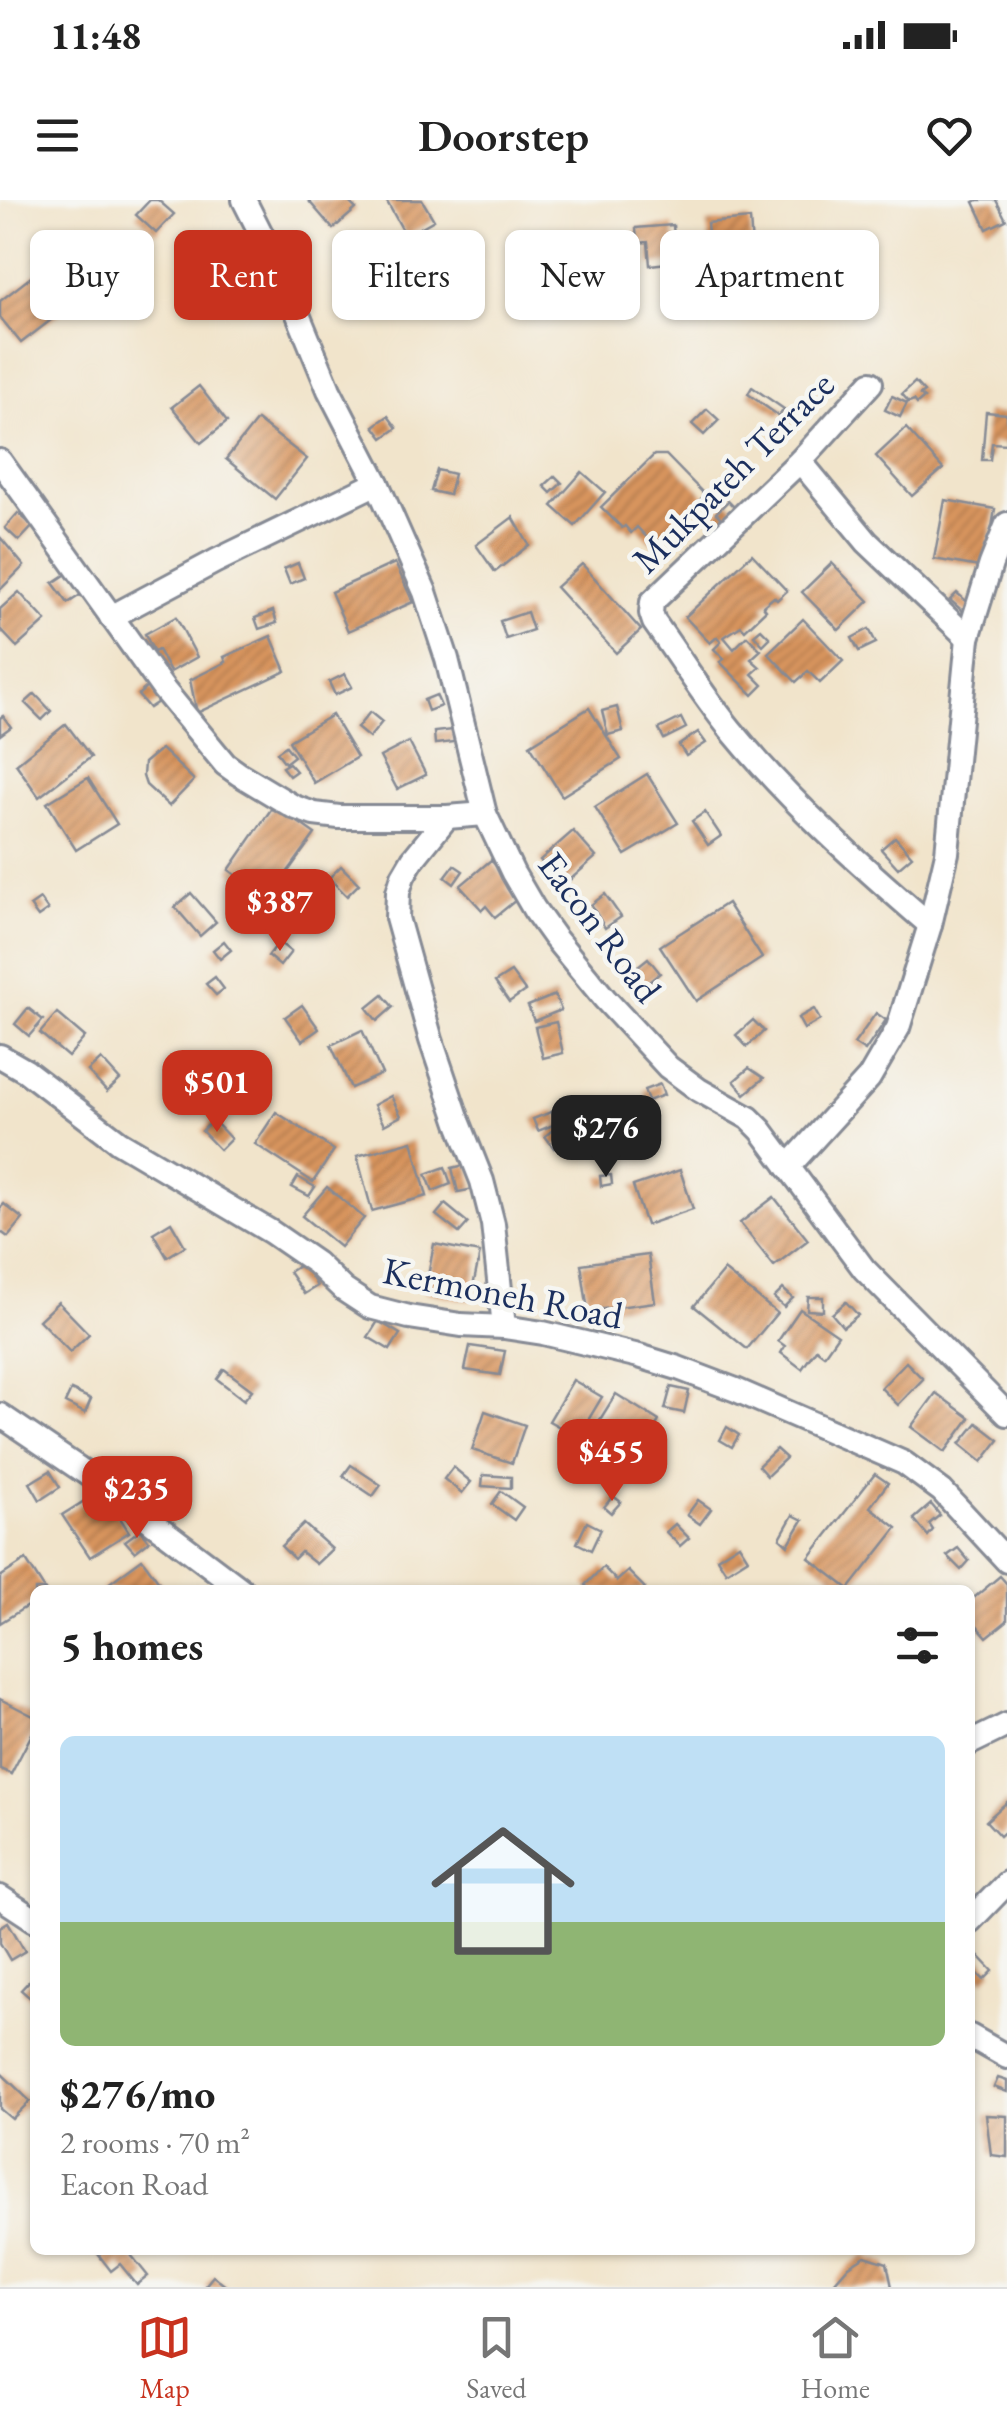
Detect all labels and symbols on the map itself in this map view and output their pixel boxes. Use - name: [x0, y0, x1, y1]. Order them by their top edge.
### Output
- street label: Mukpateh Terrace: [621, 360, 844, 583]
- street label: Eacon Road: [528, 842, 673, 1012]
- pin: $387: [221, 869, 339, 954]
- pin: $501: [158, 1050, 276, 1135]
- pin: $276: [547, 1095, 665, 1180]
- street label: Kermoneh Road: [379, 1245, 628, 1340]
- pin: $455: [553, 1419, 671, 1504]
- pin: $235: [78, 1456, 196, 1541]

